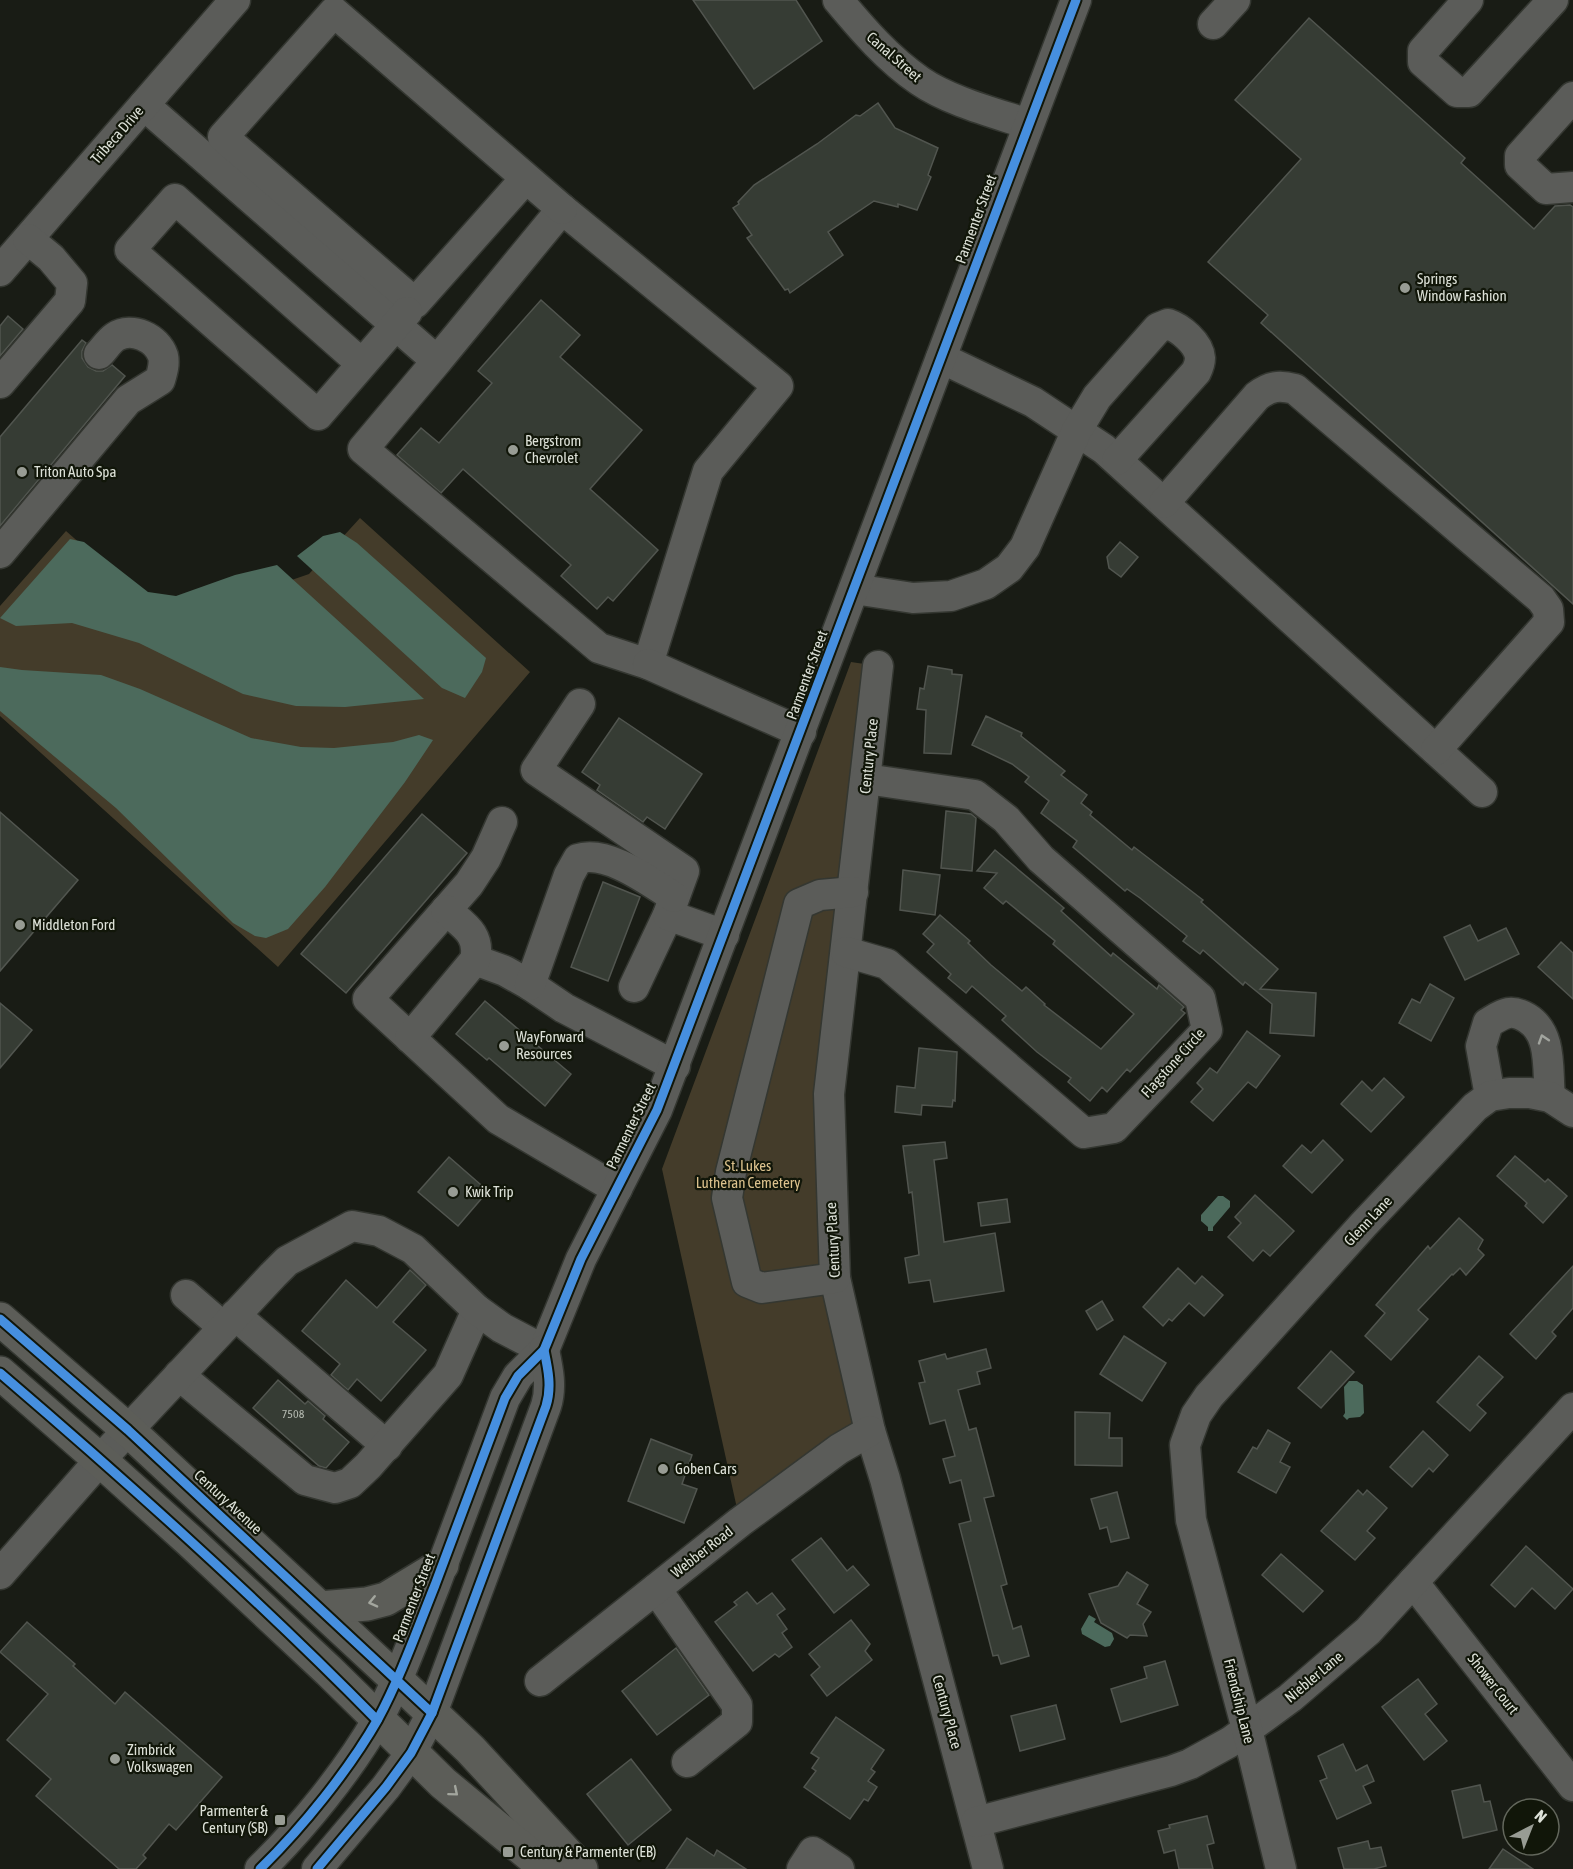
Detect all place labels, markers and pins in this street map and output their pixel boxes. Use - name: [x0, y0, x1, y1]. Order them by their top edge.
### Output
- place label: Springs Window Fashion: [1417, 270, 1507, 304]
- marker: Springs Window Fashion: [1398, 281, 1412, 295]
- place label: Bergstrom Chevrolet: [525, 432, 581, 466]
- marker: Bergstrom Chevrolet: [506, 443, 520, 457]
- place label: Triton Auto Spa: [34, 463, 116, 480]
- marker: Triton Auto Spa: [15, 465, 29, 479]
- place label: Middleton Ford: [32, 916, 115, 933]
- marker: Middleton Ford: [13, 918, 27, 932]
- place label: WayForward Resources: [516, 1028, 584, 1062]
- marker: WayForward Resources: [497, 1039, 511, 1053]
- place label: Kwik Trip: [465, 1183, 514, 1200]
- marker: Kwik Trip: [446, 1185, 460, 1199]
- place label: Goben Cars: [675, 1460, 737, 1477]
- marker: Goben Cars: [656, 1462, 670, 1476]
- place label: Zimbrick Volkswagen: [127, 1741, 193, 1775]
- marker: Zimbrick Volkswagen: [108, 1752, 122, 1766]
- place label: Parmenter & Century (SB): [199, 1802, 268, 1836]
- marker: Parmenter & Century (SB): [273, 1813, 287, 1827]
- place label: Century & Parmenter (EB): [520, 1843, 656, 1860]
- marker: Century & Parmenter (EB): [501, 1845, 515, 1859]

